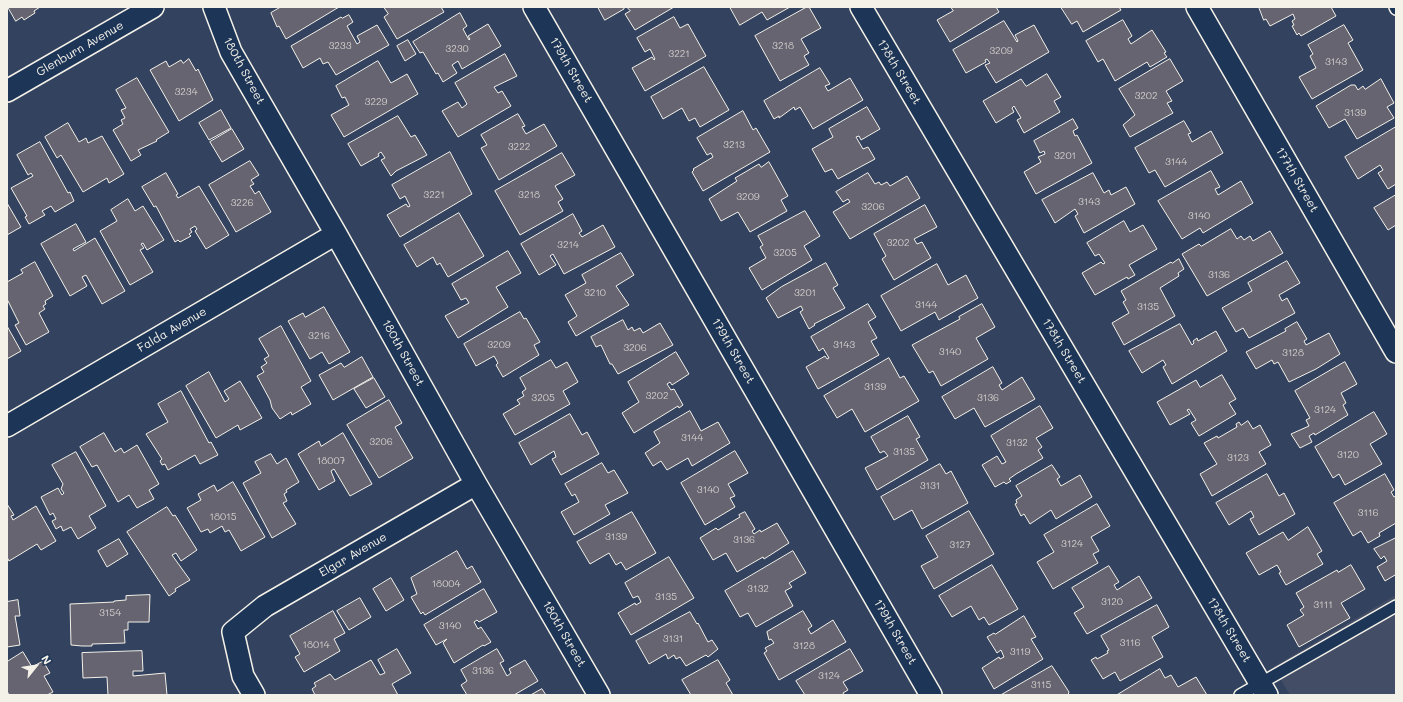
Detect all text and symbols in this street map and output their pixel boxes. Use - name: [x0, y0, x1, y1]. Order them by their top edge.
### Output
- street label: Glenburn Avenue: [34, 18, 126, 80]
- street label: 180th Street: [220, 35, 268, 107]
- street label: 179th Street: [546, 35, 596, 105]
- street label: 178th Street: [874, 37, 924, 107]
- house number: 3233: [328, 40, 352, 52]
- house number: 3218: [772, 40, 794, 52]
- house number: 3230: [445, 43, 469, 55]
- house number: 3209: [989, 45, 1013, 57]
- house number: 3221: [668, 48, 690, 60]
- house number: 3143: [1325, 56, 1347, 68]
- house number: 3234: [174, 86, 198, 98]
- house number: 3202: [1134, 90, 1158, 102]
- house number: 3229: [365, 96, 387, 108]
- house number: 3139: [1344, 107, 1366, 119]
- house number: 3213: [723, 139, 745, 151]
- house number: 3222: [508, 141, 530, 153]
- street label: 177th Street: [1273, 145, 1321, 215]
- house number: 3201: [1054, 150, 1076, 162]
- house number: 3144: [1165, 156, 1187, 168]
- house number: 3221: [423, 189, 445, 201]
- house number: 3218: [518, 189, 540, 201]
- house number: 3209: [736, 191, 760, 203]
- house number: 3143: [1078, 196, 1100, 208]
- house number: 3226: [230, 197, 254, 209]
- house number: 3206: [861, 201, 885, 213]
- house number: 3140: [1188, 210, 1210, 222]
- house number: 3202: [886, 237, 910, 249]
- house number: 3214: [557, 239, 579, 251]
- house number: 3205: [773, 247, 797, 259]
- house number: 3136: [1208, 269, 1230, 281]
- house number: 3210: [584, 287, 606, 299]
- house number: 3201: [794, 287, 816, 299]
- house number: 3144: [915, 299, 937, 311]
- house number: 3135: [1137, 301, 1159, 313]
- street label: Falda Avenue: [135, 304, 209, 356]
- street label: 179th Street: [708, 316, 758, 386]
- street label: 178th Street: [1039, 316, 1089, 386]
- street label: 180th Street: [379, 317, 427, 389]
- house number: 3216: [308, 330, 330, 342]
- house number: 3209: [487, 339, 511, 351]
- house number: 3143: [833, 339, 855, 351]
- house number: 3206: [623, 342, 647, 354]
- house number: 3140: [939, 346, 961, 358]
- house number: 3128: [1282, 347, 1304, 359]
- house number: 3139: [864, 381, 886, 393]
- house number: 3202: [645, 390, 669, 402]
- house number: 3205: [531, 392, 555, 404]
- house number: 3136: [977, 392, 999, 404]
- house number: 3124: [1314, 404, 1336, 416]
- house number: 3144: [681, 432, 703, 444]
- house number: 3206: [369, 436, 393, 448]
- house number: 3132: [1006, 437, 1028, 449]
- house number: 3135: [893, 446, 915, 458]
- house number: 3120: [1337, 449, 1359, 461]
- house number: 3123: [1227, 452, 1249, 464]
- house number: 18007: [317, 455, 345, 467]
- house number: 3131: [920, 480, 940, 492]
- house number: 3140: [697, 484, 719, 496]
- house number: 3116: [1358, 507, 1378, 519]
- house number: 18015: [210, 511, 236, 523]
- street label: Elgar Avenue: [317, 530, 389, 580]
- house number: 3139: [605, 531, 627, 543]
- house number: 3136: [733, 534, 755, 546]
- house number: 3124: [1061, 538, 1083, 550]
- house number: 3127: [949, 539, 971, 551]
- house number: 18004: [432, 578, 460, 590]
- house number: 3132: [747, 583, 769, 595]
- house number: 3135: [655, 591, 677, 603]
- street label: 178th Street: [1204, 595, 1254, 665]
- house number: 3120: [1101, 596, 1123, 608]
- street label: 179th Street: [870, 597, 920, 667]
- street label: 180th Street: [539, 598, 589, 670]
- house number: 3111: [1313, 599, 1333, 611]
- house number: 3154: [99, 607, 121, 619]
- house number: 3140: [439, 620, 461, 632]
- house number: 3131: [663, 633, 683, 645]
- house number: 3116: [1120, 637, 1140, 649]
- house number: 18014: [302, 639, 330, 651]
- house number: 3128: [793, 640, 815, 652]
- north arrow: [16, 646, 56, 686]
- house number: 3119: [1010, 646, 1030, 658]
- text: N: [38, 652, 55, 667]
- house number: 3136: [472, 665, 494, 677]
- house number: 3124: [818, 670, 840, 682]
- house number: 3115: [1031, 679, 1051, 691]

